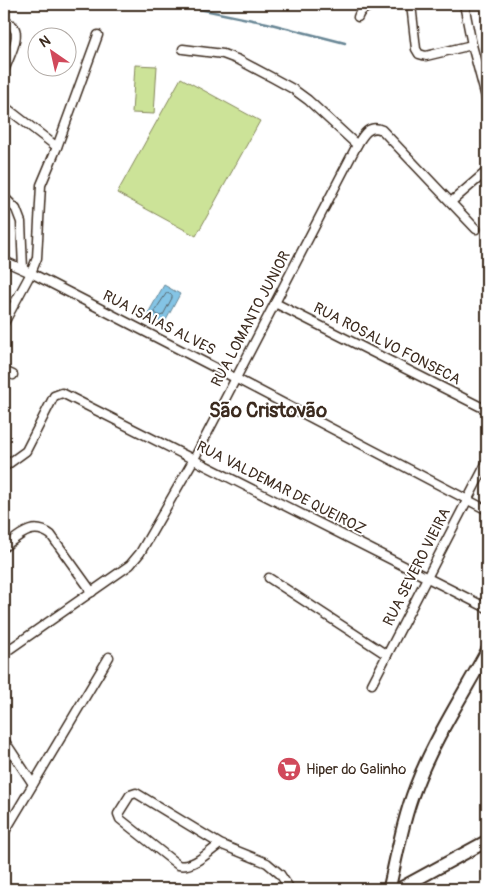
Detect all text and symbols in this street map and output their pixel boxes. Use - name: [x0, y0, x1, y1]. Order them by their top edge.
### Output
- north arrow: [28, 28, 78, 78]
- text: N: [36, 32, 54, 51]
- street label: RUA LOMANTO JUNIOR: [207, 248, 295, 390]
- street label: RUA ISAIAS ALVES: [99, 286, 219, 360]
- street label: RUA ROSALVO FONSECA: [310, 299, 464, 390]
- district label: São Cristovão: [209, 398, 327, 423]
- street label: RUA VALDEMAR DE QUEIROZ: [193, 437, 369, 539]
- street label: RUA SEVERO VIEIRA: [379, 505, 455, 629]
- supermarket icon: Hiper do Galinho: [276, 756, 302, 782]
- place label: Hiper do Galinho: [306, 760, 406, 779]

